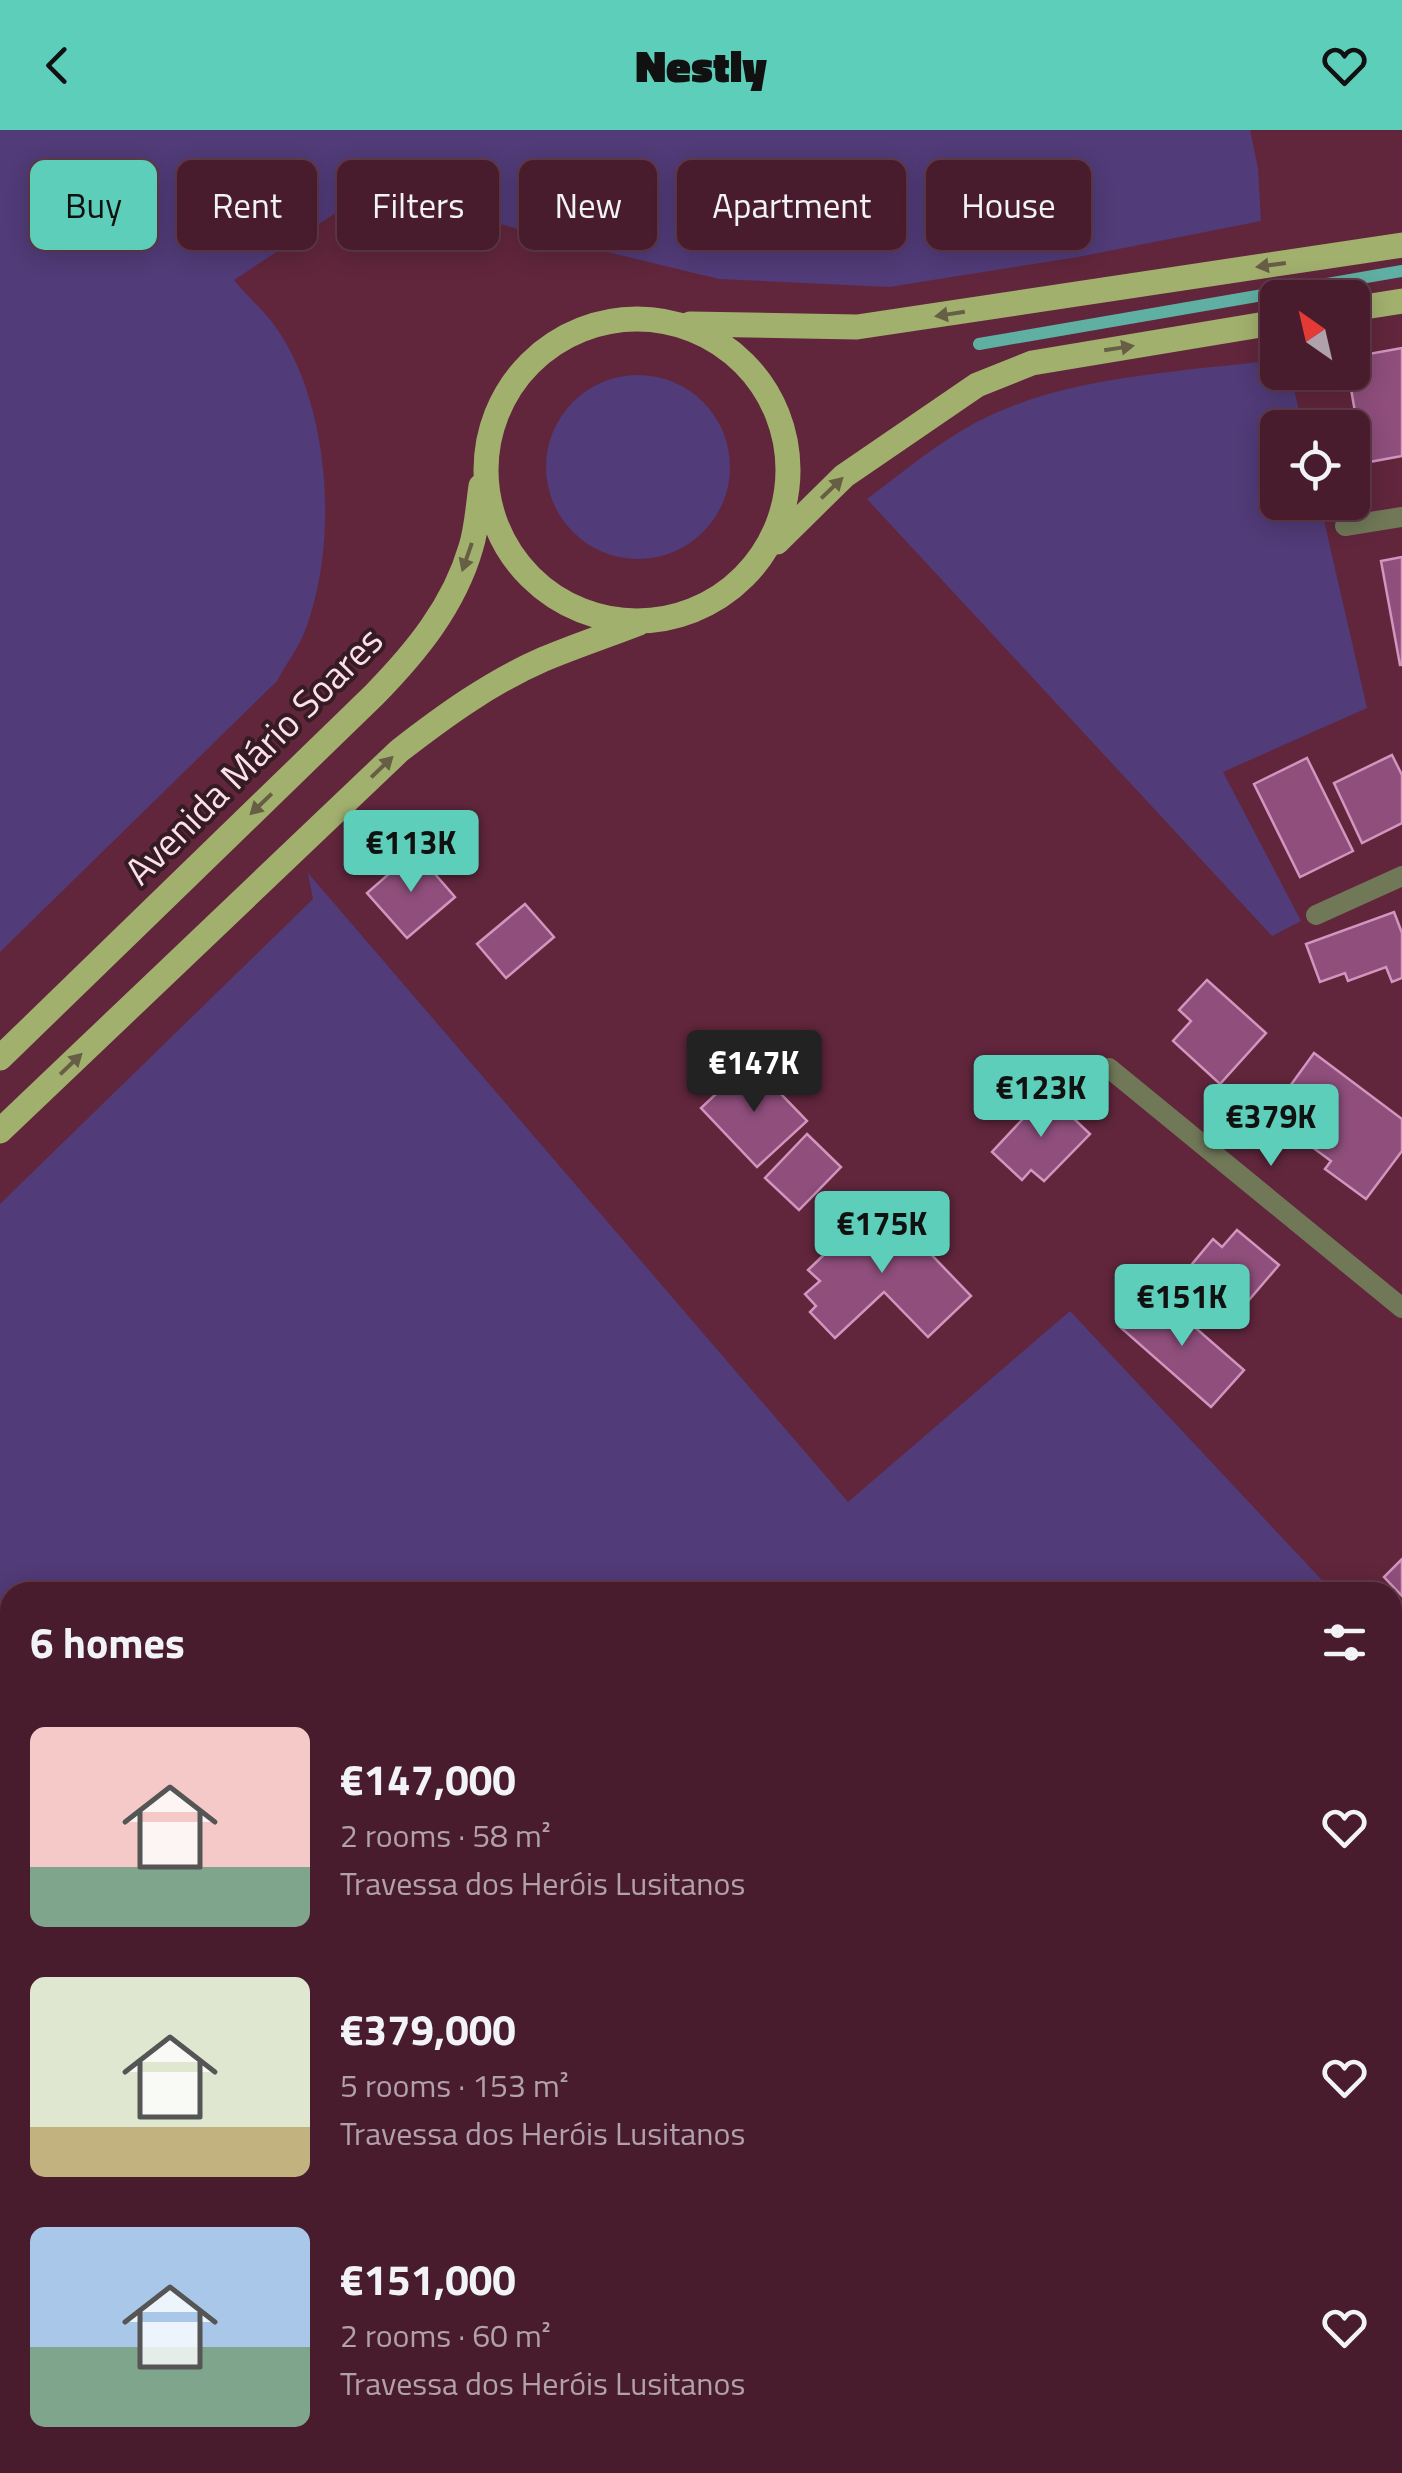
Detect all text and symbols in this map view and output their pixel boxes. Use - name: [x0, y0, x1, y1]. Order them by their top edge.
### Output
- text: Nestly: [635, 31, 767, 99]
- icon: back: [30, 38, 85, 93]
- icon: heart: [1317, 38, 1372, 93]
- chip: Buy: [30, 160, 157, 250]
- chip: Rent: [177, 160, 317, 250]
- chip: Filters: [337, 160, 499, 250]
- chip: New: [519, 160, 657, 250]
- chip: Apartment: [677, 160, 906, 250]
- chip: House: [926, 160, 1091, 250]
- one-way arrow: [1255, 257, 1286, 273]
- north arrow: [1260, 280, 1370, 390]
- map controls: [1260, 280, 1370, 520]
- one-way arrow: [933, 307, 965, 322]
- one-way arrow: [1104, 340, 1135, 356]
- button: locate: [1260, 410, 1370, 520]
- one-way arrow: [820, 477, 844, 500]
- one-way arrow: [458, 542, 473, 572]
- street label: Avenida Mário Soares: [111, 613, 396, 898]
- one-way arrow: [370, 756, 394, 779]
- one-way arrow: [250, 791, 274, 815]
- pin: €113K: [341, 810, 481, 895]
- text: €113K: [366, 818, 456, 866]
- pin: €147K: [684, 1030, 824, 1115]
- text: €147K: [709, 1038, 799, 1086]
- one-way arrow: [58, 1052, 82, 1076]
- pin: €123K: [971, 1055, 1111, 1140]
- text: €123K: [996, 1063, 1086, 1111]
- pin: €379K: [1201, 1084, 1341, 1169]
- text: €379K: [1226, 1092, 1316, 1140]
- pin: €175K: [812, 1191, 952, 1276]
- text: €175K: [837, 1199, 927, 1247]
- pin: €151K: [1112, 1264, 1252, 1349]
- text: €151K: [1137, 1272, 1227, 1320]
- text: 6 homes: [30, 1610, 185, 1674]
- icon: filters: [1317, 1615, 1372, 1670]
- text: €147,000: [340, 1747, 516, 1811]
- icon: home: [110, 1767, 230, 1887]
- icon: heart: [1317, 1800, 1372, 1855]
- text: 2 rooms · 58 m²: [340, 1811, 551, 1859]
- text: Travessa dos Heróis Lusitanos: [340, 1859, 745, 1907]
- text: €379,000: [340, 1997, 516, 2061]
- icon: home: [110, 2017, 230, 2137]
- icon: heart: [1317, 2050, 1372, 2105]
- text: 5 rooms · 153 m²: [340, 2061, 569, 2109]
- text: Travessa dos Heróis Lusitanos: [340, 2109, 745, 2157]
- text: €151,000: [340, 2247, 516, 2311]
- icon: home: [110, 2267, 230, 2387]
- icon: heart: [1317, 2300, 1372, 2355]
- text: 2 rooms · 60 m²: [340, 2311, 551, 2359]
- text: Travessa dos Heróis Lusitanos: [340, 2359, 745, 2407]

